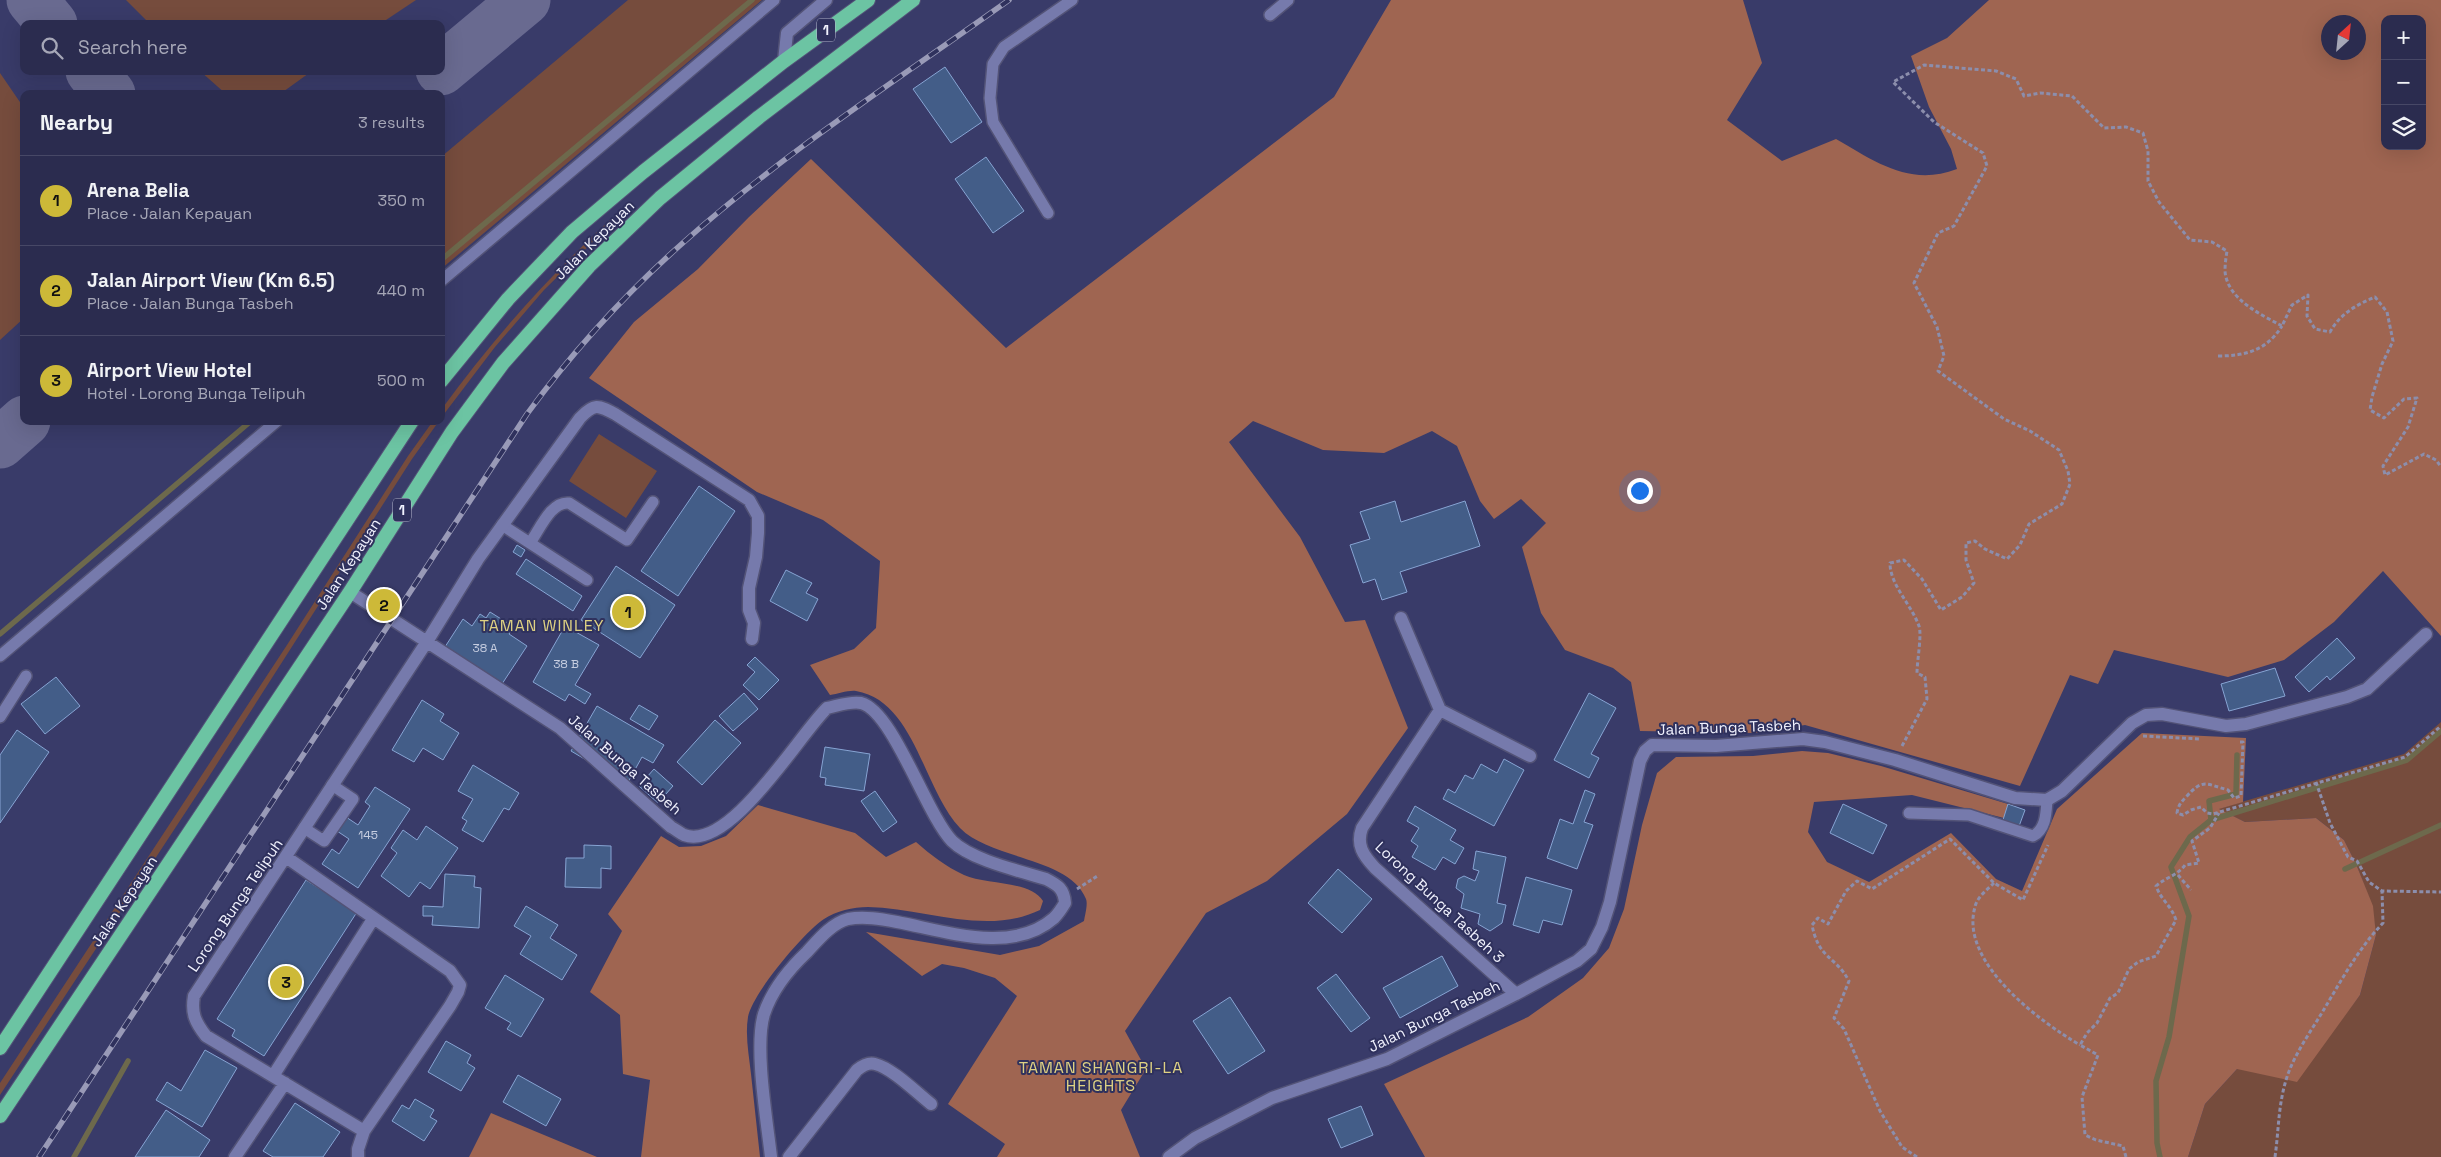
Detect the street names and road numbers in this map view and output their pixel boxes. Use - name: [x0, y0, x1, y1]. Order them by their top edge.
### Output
- road number: 1: [817, 18, 835, 42]
- street label: Jalan Kepayan: [550, 196, 638, 284]
- road number: 1: [393, 498, 411, 522]
- street label: Jalan Kepayan: [311, 515, 385, 613]
- street label: Jalan Bunga Tasbeh: [564, 710, 686, 818]
- street label: Jalan Bunga Tasbeh: [1657, 715, 1801, 739]
- street label: Lorong Bunga Telipuh: [183, 835, 287, 975]
- street label: Lorong Bunga Tasbeh 3: [1372, 837, 1508, 967]
- street label: Jalan Kepayan: [87, 852, 161, 950]
- street label: Jalan Bunga Tasbeh: [1365, 976, 1503, 1056]

